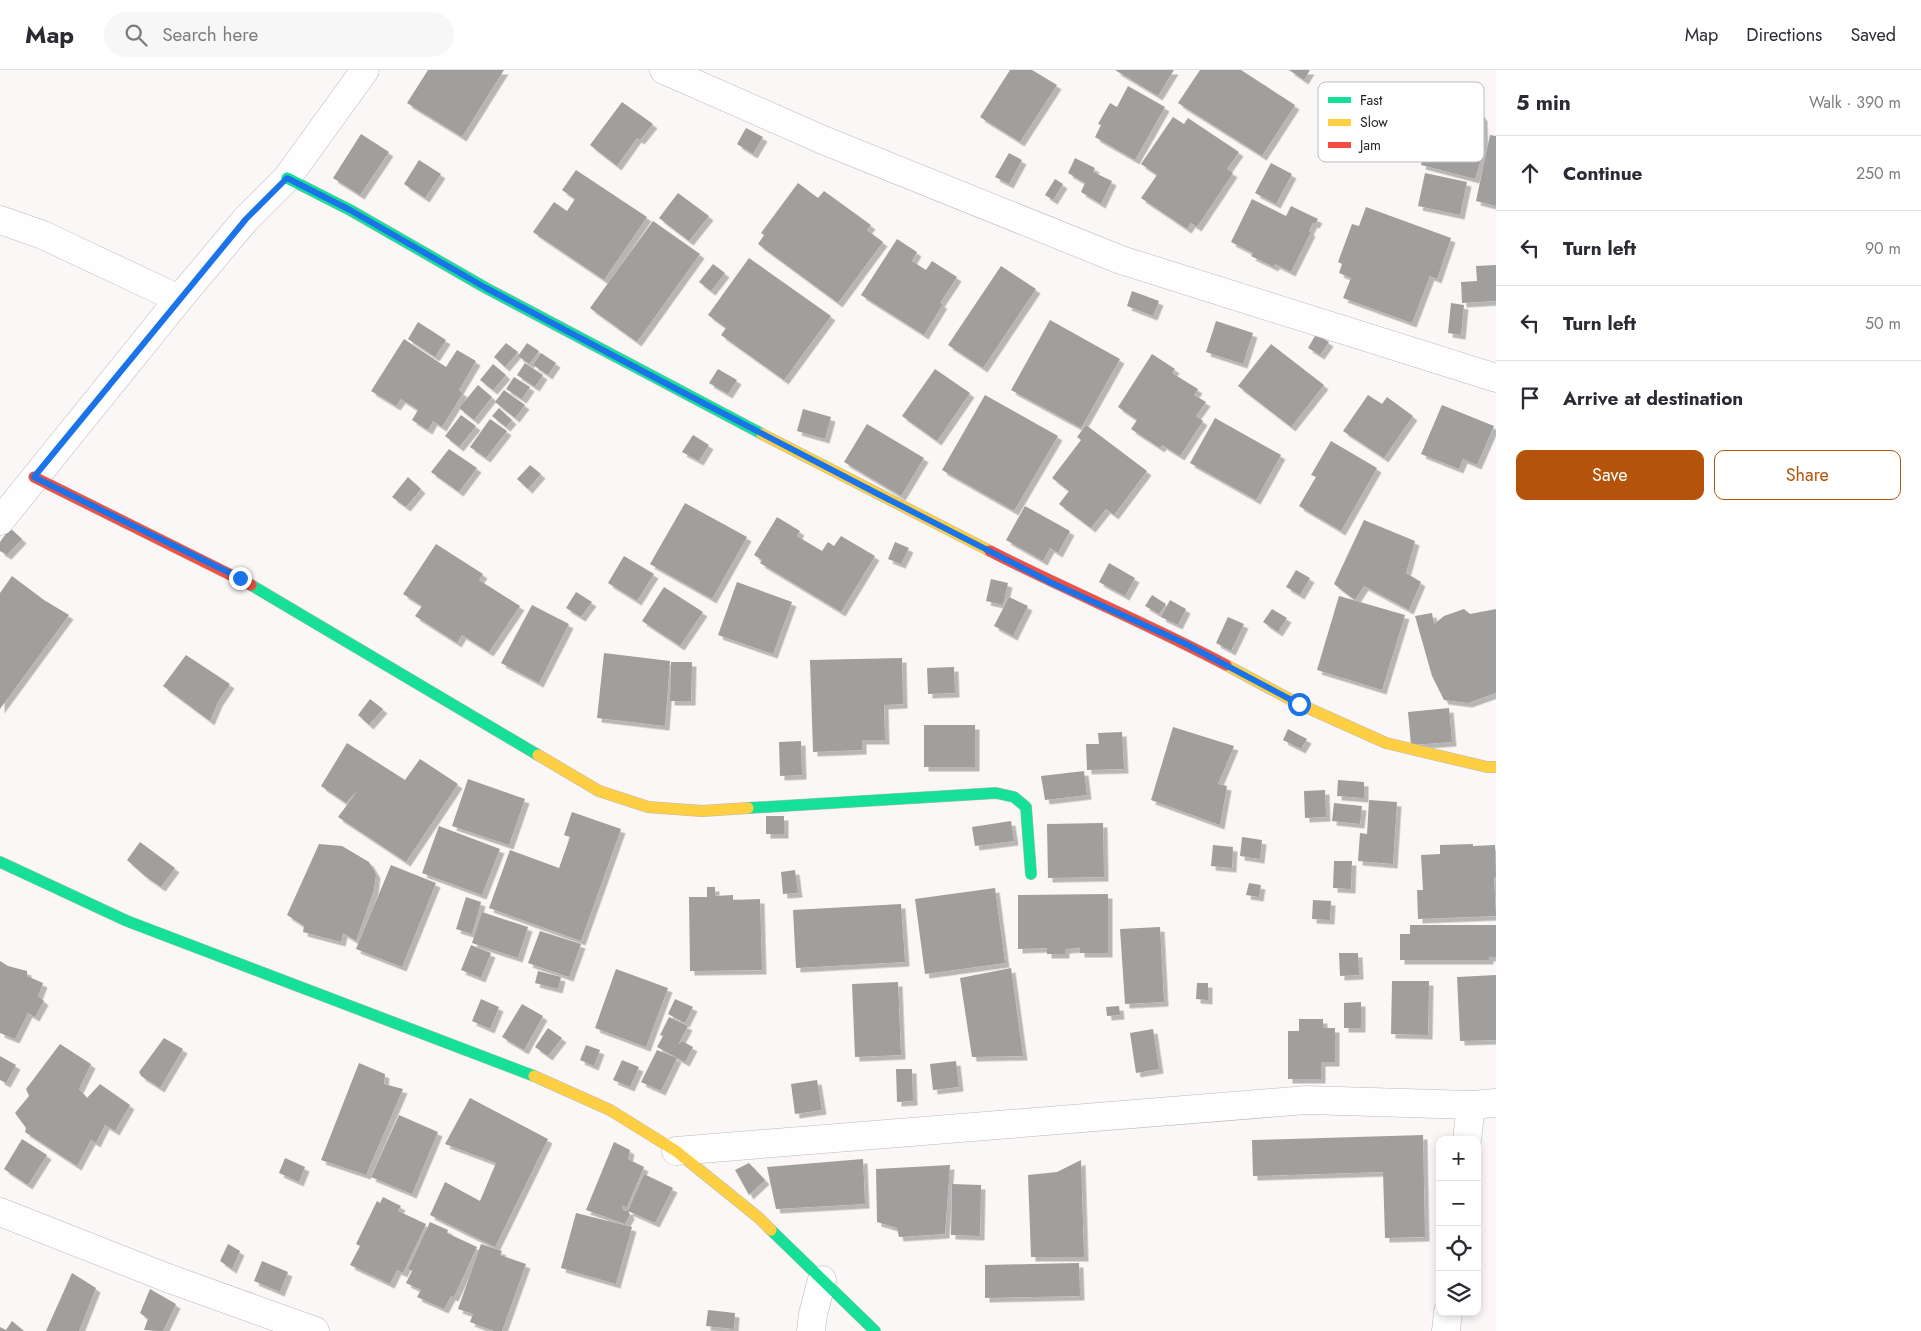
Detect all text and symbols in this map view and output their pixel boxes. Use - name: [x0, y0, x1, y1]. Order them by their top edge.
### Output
- search box: [104, 12, 454, 57]
- text: Map: [25, 17, 74, 52]
- icon: search: [122, 21, 150, 49]
- text: Search here: [162, 21, 258, 48]
- text: Map: [1685, 22, 1718, 48]
- text: Directions: [1746, 22, 1822, 48]
- text: Saved: [1850, 22, 1896, 48]
- legend: [1318, 82, 1484, 162]
- text: 5 min: [1516, 88, 1571, 118]
- text: Fast: [1360, 90, 1383, 110]
- text: Walk · 390 m: [1809, 91, 1901, 114]
- text: Slow: [1360, 112, 1388, 132]
- text: Jam: [1358, 135, 1381, 155]
- icon: ahead: [1516, 159, 1544, 187]
- text: Continue: [1563, 160, 1642, 187]
- text: 250 m: [1856, 162, 1901, 185]
- icon: left: [1516, 234, 1544, 262]
- text: Turn left: [1563, 235, 1636, 262]
- text: 90 m: [1865, 237, 1901, 260]
- icon: left: [1516, 309, 1544, 337]
- text: Turn left: [1563, 310, 1636, 337]
- text: 50 m: [1865, 312, 1901, 335]
- icon: arrive: [1516, 384, 1544, 412]
- text: Arrive at destination: [1563, 385, 1743, 412]
- button: Save: [1516, 450, 1704, 500]
- button: Share: [1714, 450, 1901, 500]
- route end: [229, 567, 252, 590]
- route start: [1288, 693, 1311, 716]
- map controls: [1436, 1136, 1481, 1316]
- button: +: [1436, 1136, 1481, 1181]
- button: −: [1436, 1181, 1481, 1226]
- button: locate: [1436, 1226, 1481, 1271]
- button: layers: [1436, 1271, 1481, 1316]

